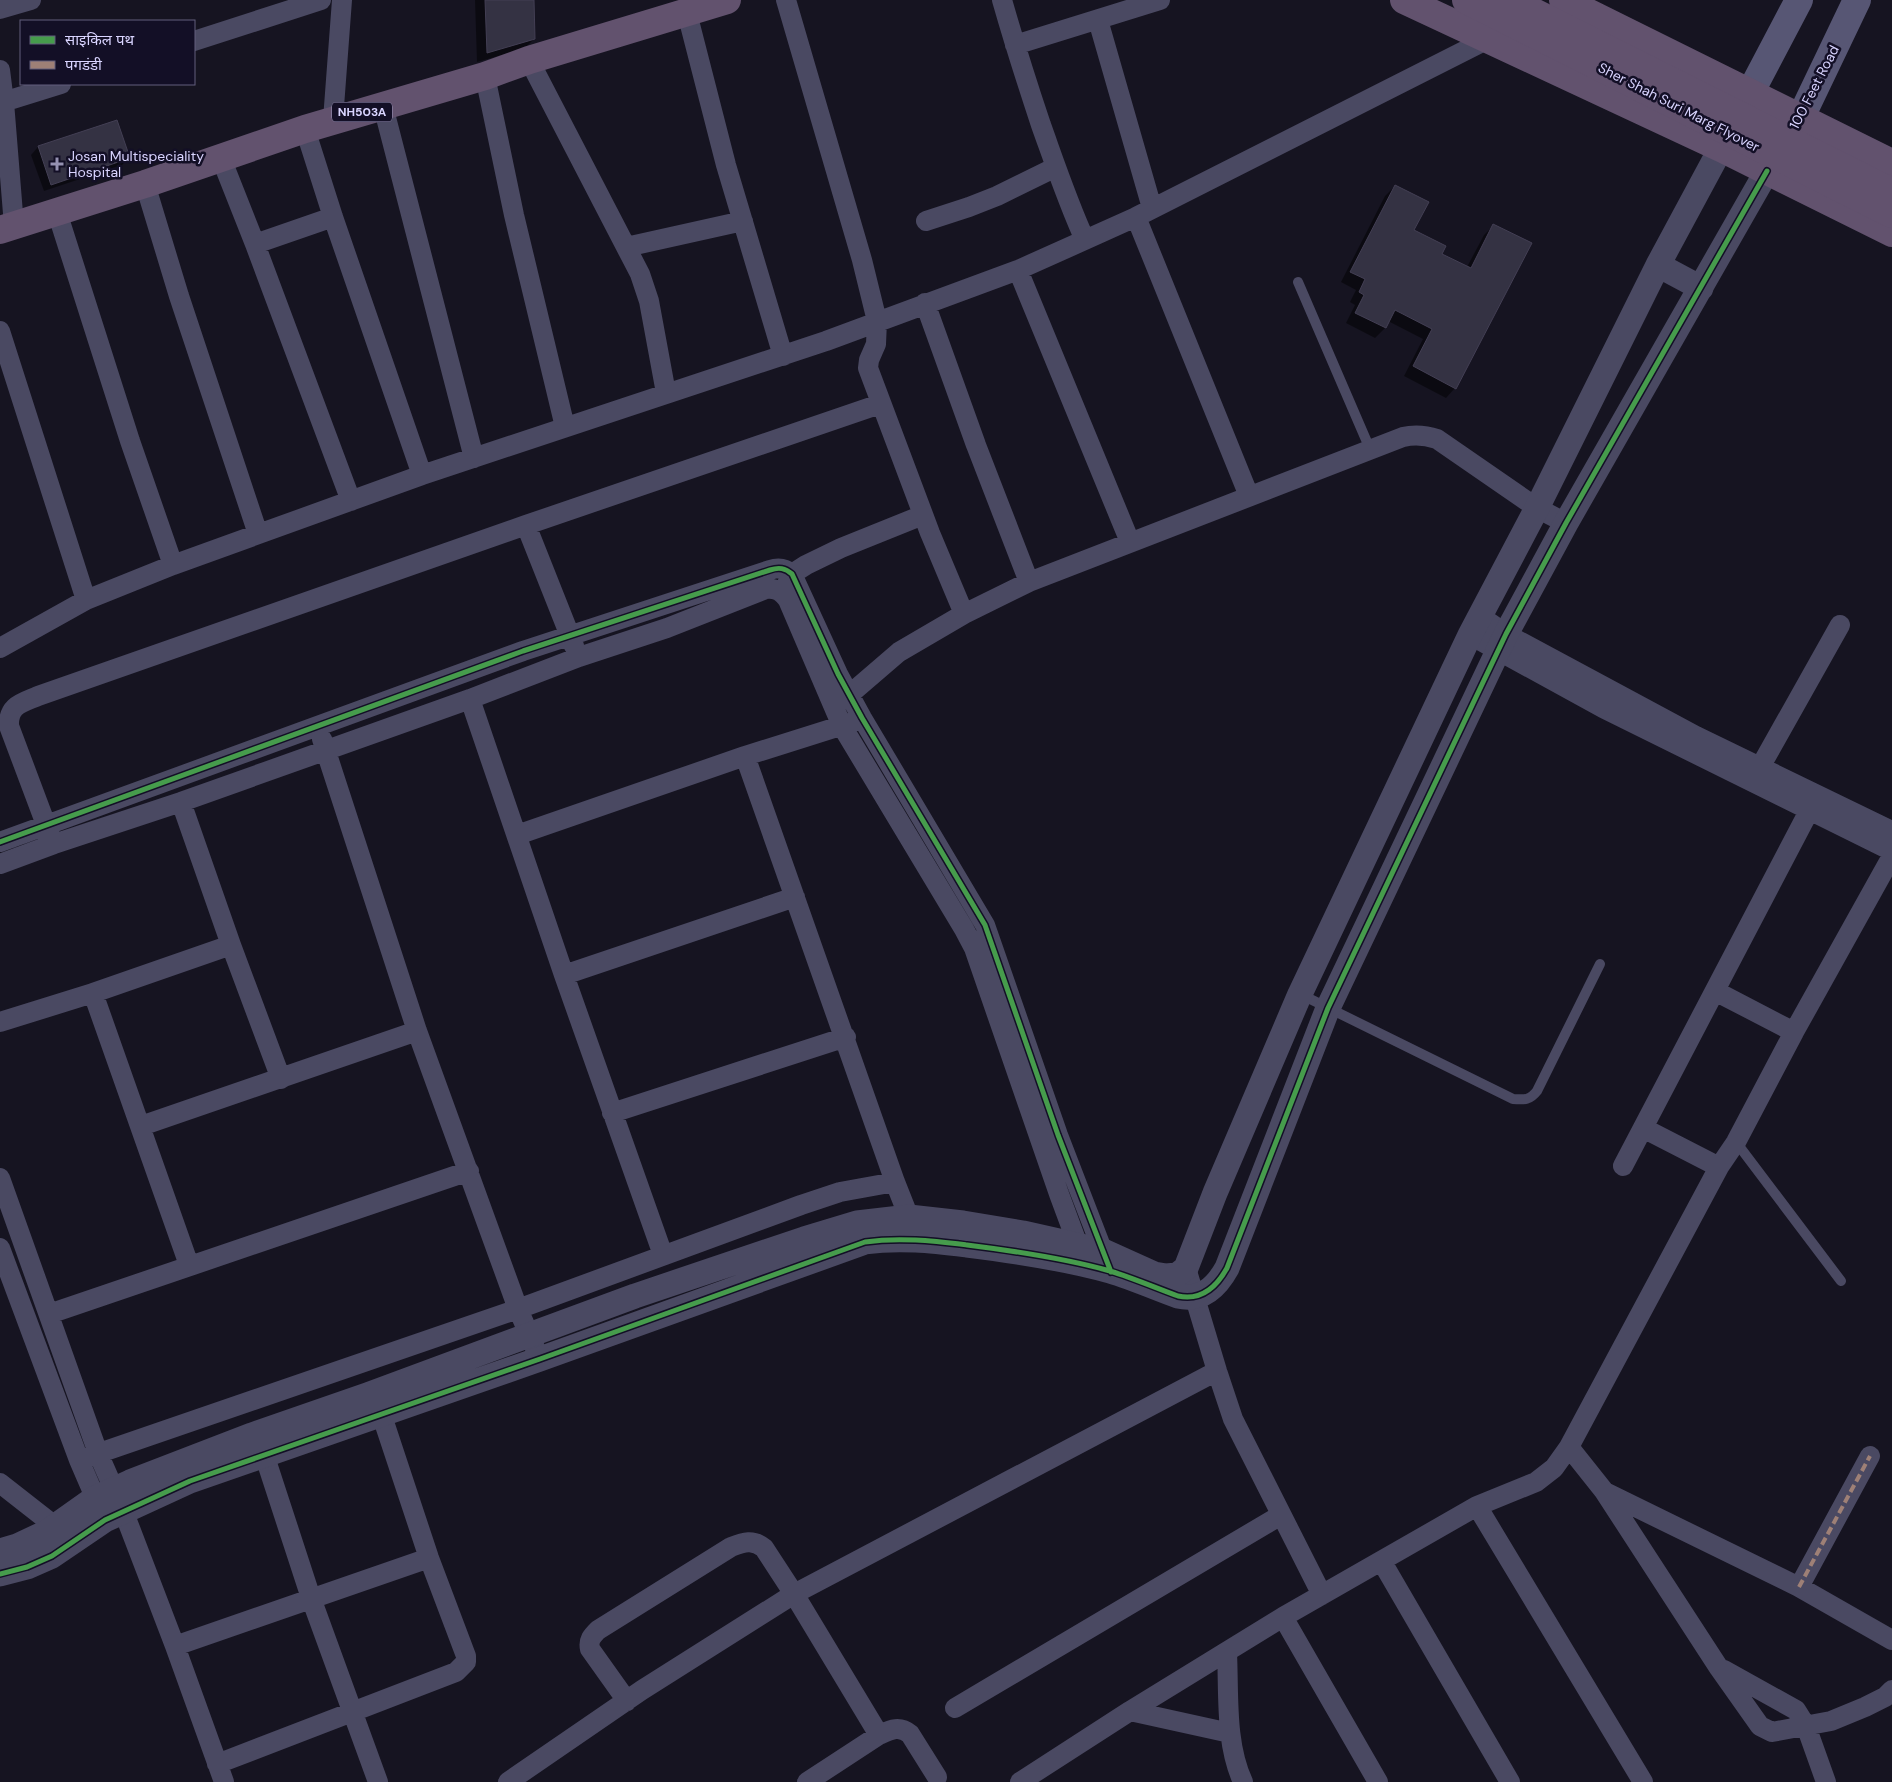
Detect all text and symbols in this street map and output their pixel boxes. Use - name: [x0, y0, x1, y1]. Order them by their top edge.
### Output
- legend: [20, 20, 195, 85]
- text: साइकिल पथ: [65, 30, 134, 50]
- street label: 100 Feet Road: [1785, 42, 1843, 132]
- text: पगडंडी: [65, 55, 103, 75]
- street label: Sher Shah Suri Marg Flyover: [1595, 58, 1763, 156]
- road number: NH503A: [332, 102, 392, 121]
- place label: Josan Multispeciality Hospital: [68, 147, 204, 181]
- marker: Josan Multispeciality Hospital: [50, 157, 64, 171]

